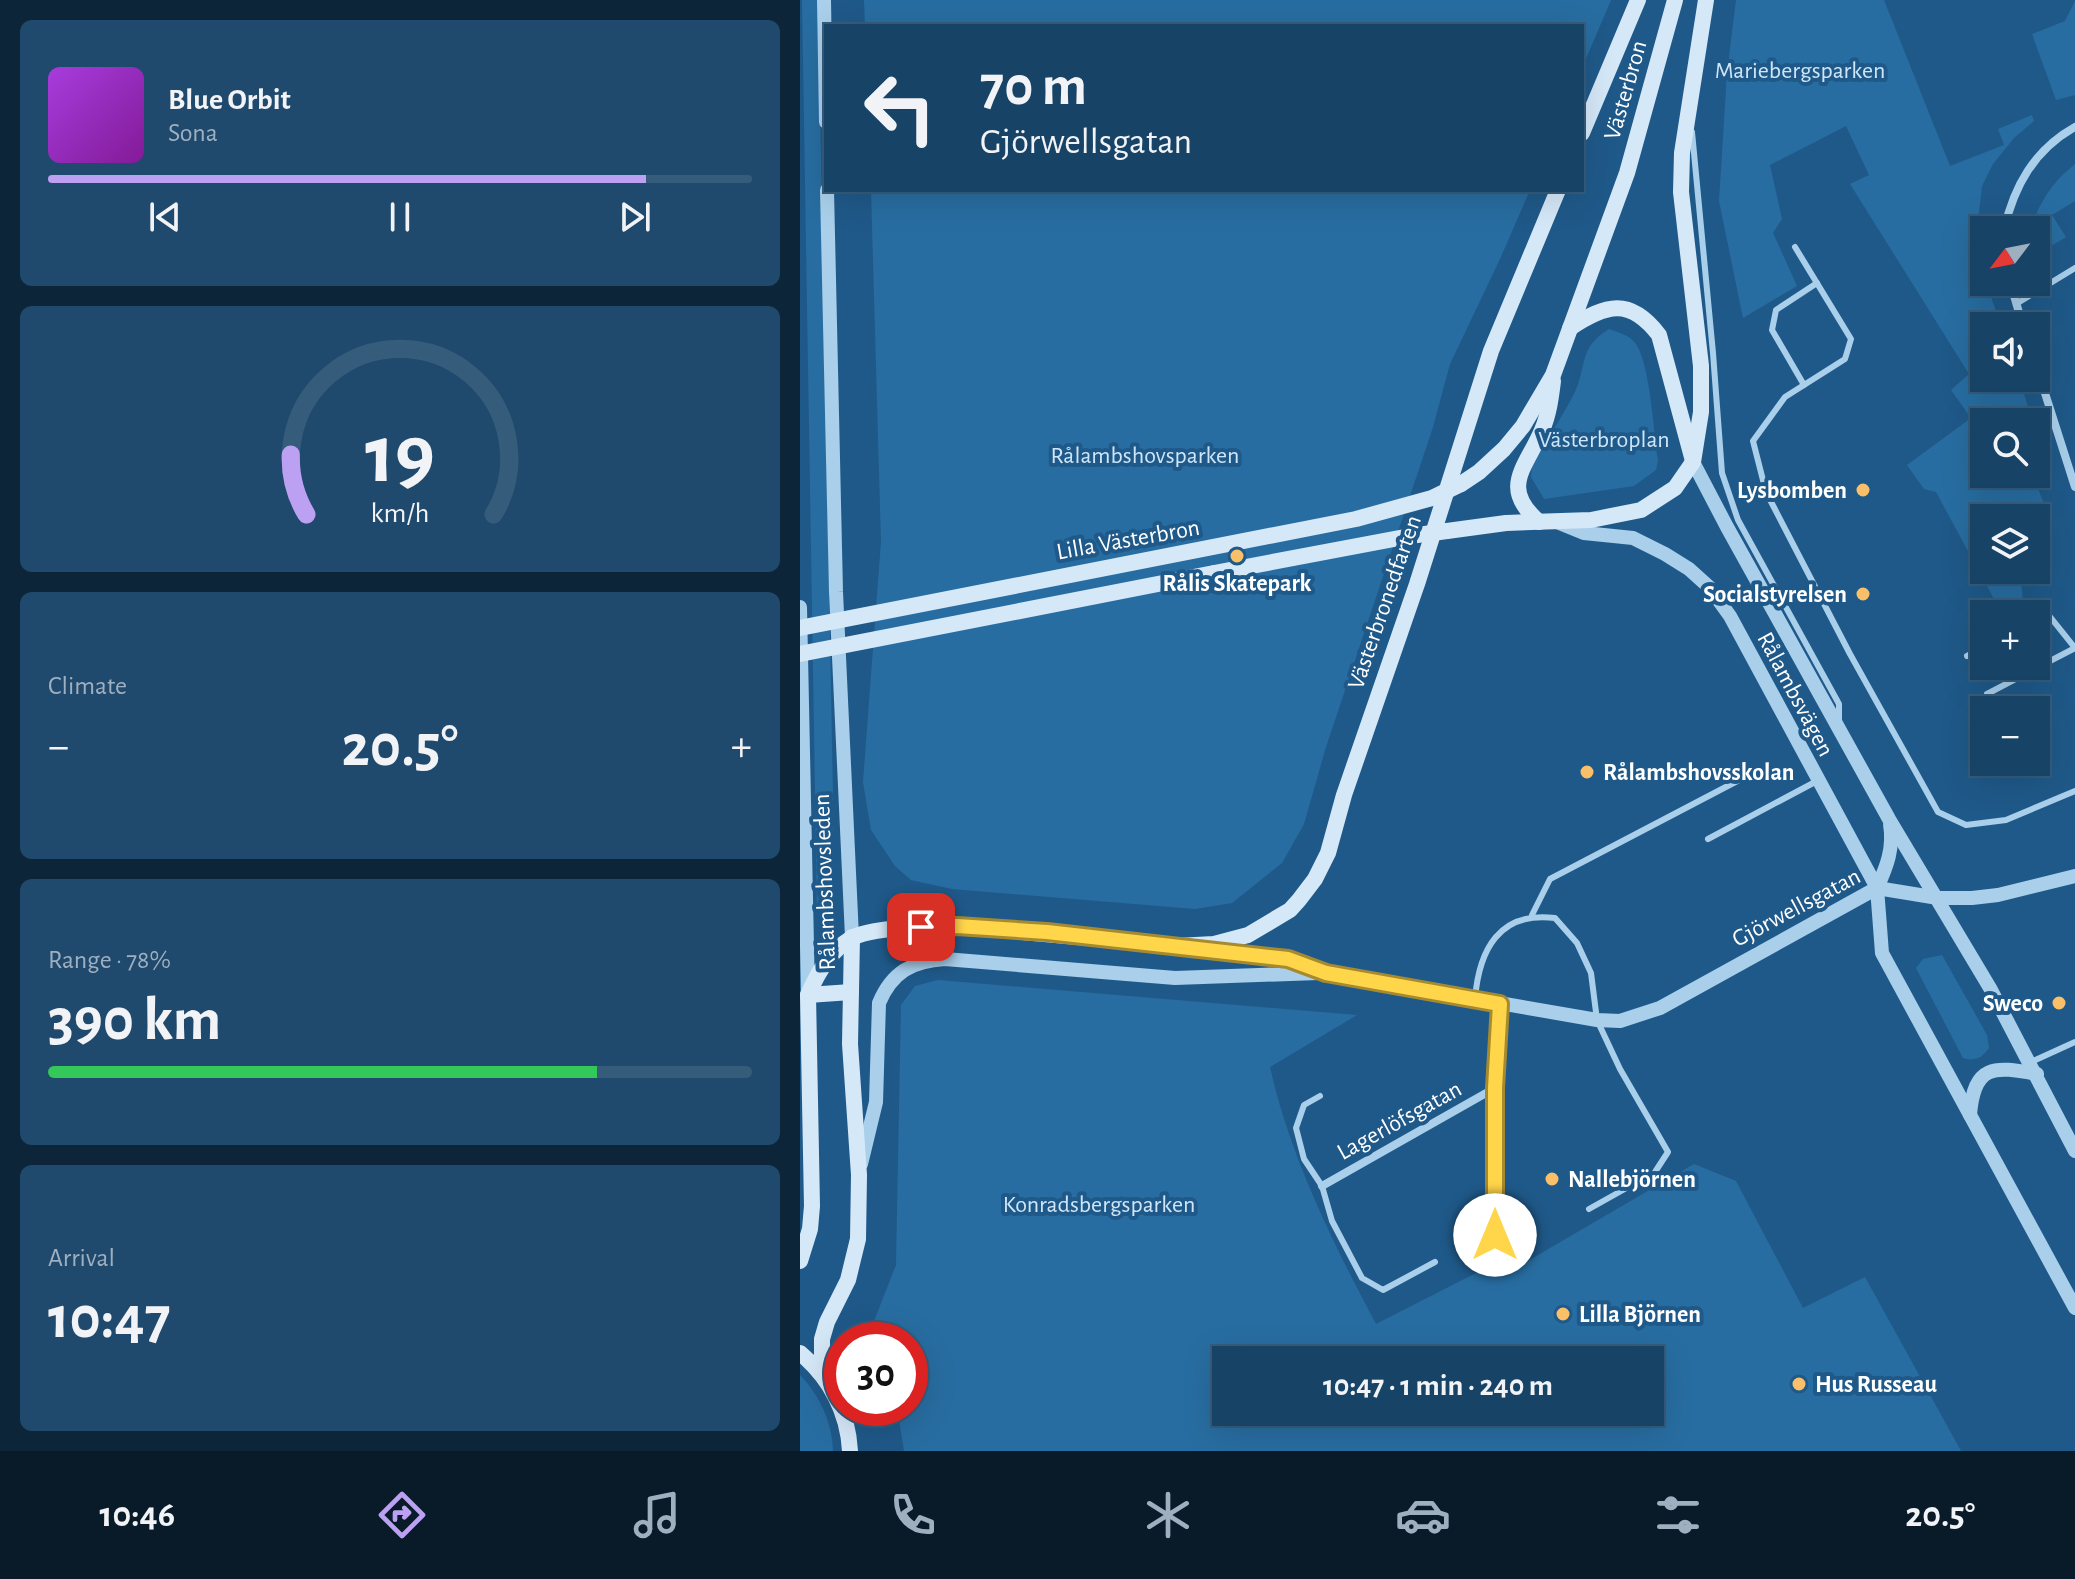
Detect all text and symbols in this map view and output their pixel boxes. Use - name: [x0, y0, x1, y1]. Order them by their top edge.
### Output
- street label: Västerbron: [1600, 38, 1652, 143]
- icon: left: [848, 56, 952, 160]
- text: 70 m: [980, 59, 1087, 115]
- park label: Mariebergsparken: [1715, 59, 1885, 83]
- text: Blue Orbit: [168, 85, 291, 115]
- text: Sona: [168, 120, 218, 146]
- text: Gjörwellsgatan: [980, 124, 1192, 160]
- icon: previous: [143, 195, 187, 239]
- icon: pause: [378, 195, 422, 239]
- icon: next: [613, 195, 657, 239]
- north arrow: [1970, 216, 2050, 296]
- map controls: [1970, 216, 2050, 776]
- button: sound: [1970, 312, 2050, 392]
- button: search: [1970, 408, 2050, 488]
- text: 19: [365, 414, 435, 498]
- park label: Västerbroplan: [1538, 428, 1670, 452]
- park label: Rålambshovsparken: [1051, 444, 1239, 468]
- place label: Lysbomben: [1737, 479, 1847, 503]
- marker: Lysbomben: [1854, 481, 1872, 499]
- text: km/h: [371, 499, 429, 528]
- button: layers: [1970, 504, 2050, 584]
- street label: Västerbronedfarten: [1344, 512, 1426, 692]
- street label: Lilla Västerbron: [1055, 516, 1202, 564]
- marker: Rålis Skatepark: [1228, 547, 1246, 565]
- place label: Rålis Skatepark: [1163, 572, 1312, 596]
- place label: Socialstyrelsen: [1703, 583, 1847, 607]
- marker: Socialstyrelsen: [1854, 585, 1872, 603]
- button: +: [1970, 600, 2050, 680]
- street label: Rålambsvägen: [1752, 628, 1838, 761]
- text: Climate: [48, 673, 127, 699]
- button: −: [1970, 696, 2050, 776]
- text: 20.5°: [342, 717, 458, 777]
- text: −: [48, 725, 69, 769]
- text: +: [731, 725, 752, 769]
- place label: Rålambshovsskolan: [1603, 761, 1795, 785]
- marker: Rålambshovsskolan: [1578, 763, 1596, 781]
- street label: Rålambshovsleden: [810, 793, 840, 971]
- street label: Gjörwellsgatan: [1728, 864, 1865, 952]
- pin: [887, 893, 955, 961]
- icon: arrive: [899, 905, 943, 949]
- text: Range · 78%: [48, 947, 171, 973]
- text: 390 km: [48, 991, 221, 1051]
- place label: Sweco: [1983, 992, 2043, 1016]
- marker: Sweco: [2050, 994, 2068, 1012]
- street label: Lagerlöfsgatan: [1333, 1077, 1466, 1165]
- place label: Nallebjörnen: [1568, 1168, 1696, 1192]
- marker: Nallebjörnen: [1543, 1170, 1561, 1188]
- park label: Konradsbergsparken: [1003, 1193, 1195, 1217]
- position arrow: [1453, 1193, 1537, 1277]
- text: Arrival: [48, 1245, 115, 1271]
- text: 10:47: [48, 1289, 171, 1349]
- place label: Lilla Björnen: [1579, 1303, 1701, 1327]
- marker: Lilla Björnen: [1554, 1305, 1572, 1323]
- speed limit sign: 30: [824, 1322, 928, 1426]
- text: 10:47 · 1 min · 240 m: [1323, 1371, 1553, 1401]
- place label: Hus Russeau: [1815, 1373, 1937, 1397]
- marker: Hus Russeau: [1790, 1375, 1808, 1393]
- icon: directions: [374, 1487, 430, 1543]
- icon: music: [629, 1487, 685, 1543]
- icon: phone: [885, 1487, 941, 1543]
- icon: climate: [1140, 1487, 1196, 1543]
- icon: car: [1395, 1487, 1451, 1543]
- icon: filters: [1650, 1487, 1706, 1543]
- text: 10:46: [100, 1497, 175, 1533]
- text: 20.5°: [1905, 1497, 1975, 1533]

